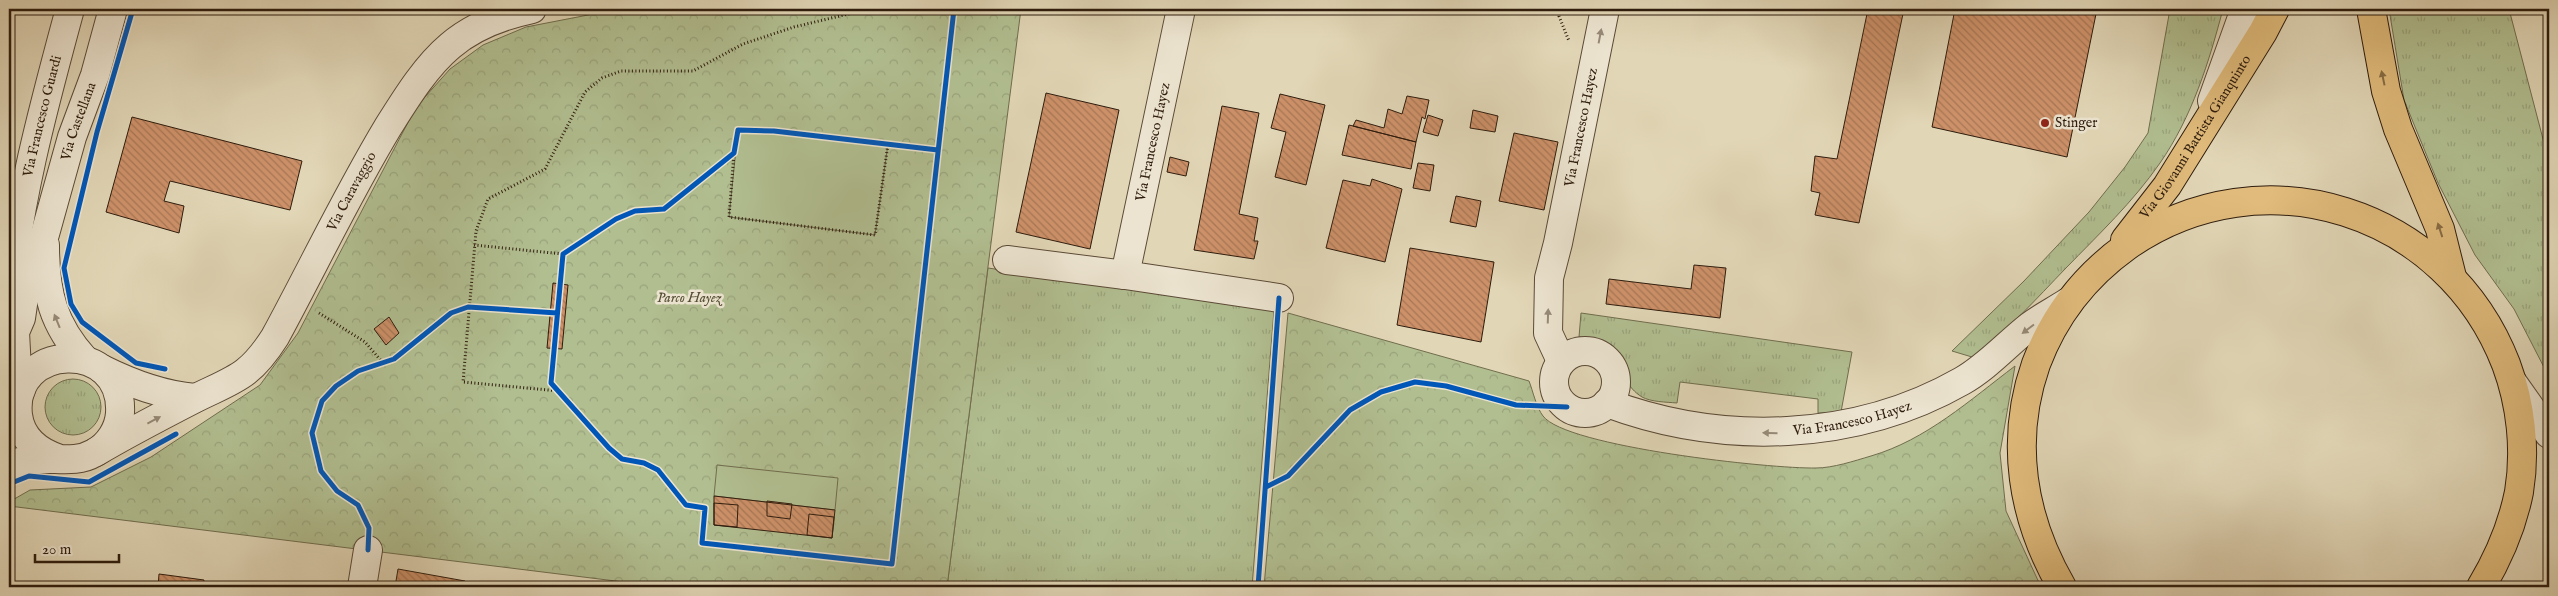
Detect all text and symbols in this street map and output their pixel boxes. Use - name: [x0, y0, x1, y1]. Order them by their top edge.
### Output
- one-way arrow: [1596, 28, 1604, 43]
- street label: Via Giovanni Battista Gianquinto: [2135, 51, 2256, 223]
- street label: Via Francesco Guardi: [19, 53, 66, 179]
- street label: Via Francesco Hayez: [1560, 66, 1602, 189]
- one-way arrow: [2379, 70, 2387, 85]
- street label: Via Castellana: [57, 79, 101, 164]
- street label: Via Francesco Hayez: [1131, 81, 1174, 204]
- place label: Stinger: [2055, 114, 2097, 132]
- marker: Stinger: [2039, 117, 2051, 129]
- street label: Via Caravaggio: [322, 148, 381, 235]
- one-way arrow: [2435, 222, 2443, 237]
- park label: Parco Hayez: [657, 289, 723, 307]
- one-way arrow: [1544, 307, 1552, 323]
- one-way arrow: [53, 313, 61, 328]
- one-way arrow: [2021, 323, 2034, 334]
- street label: Via Francesco Hayez: [1791, 397, 1915, 440]
- one-way arrow: [146, 416, 161, 424]
- one-way arrow: [1761, 428, 1777, 436]
- scale bar: [35, 531, 119, 563]
- text: 20 m: [42, 540, 72, 559]

